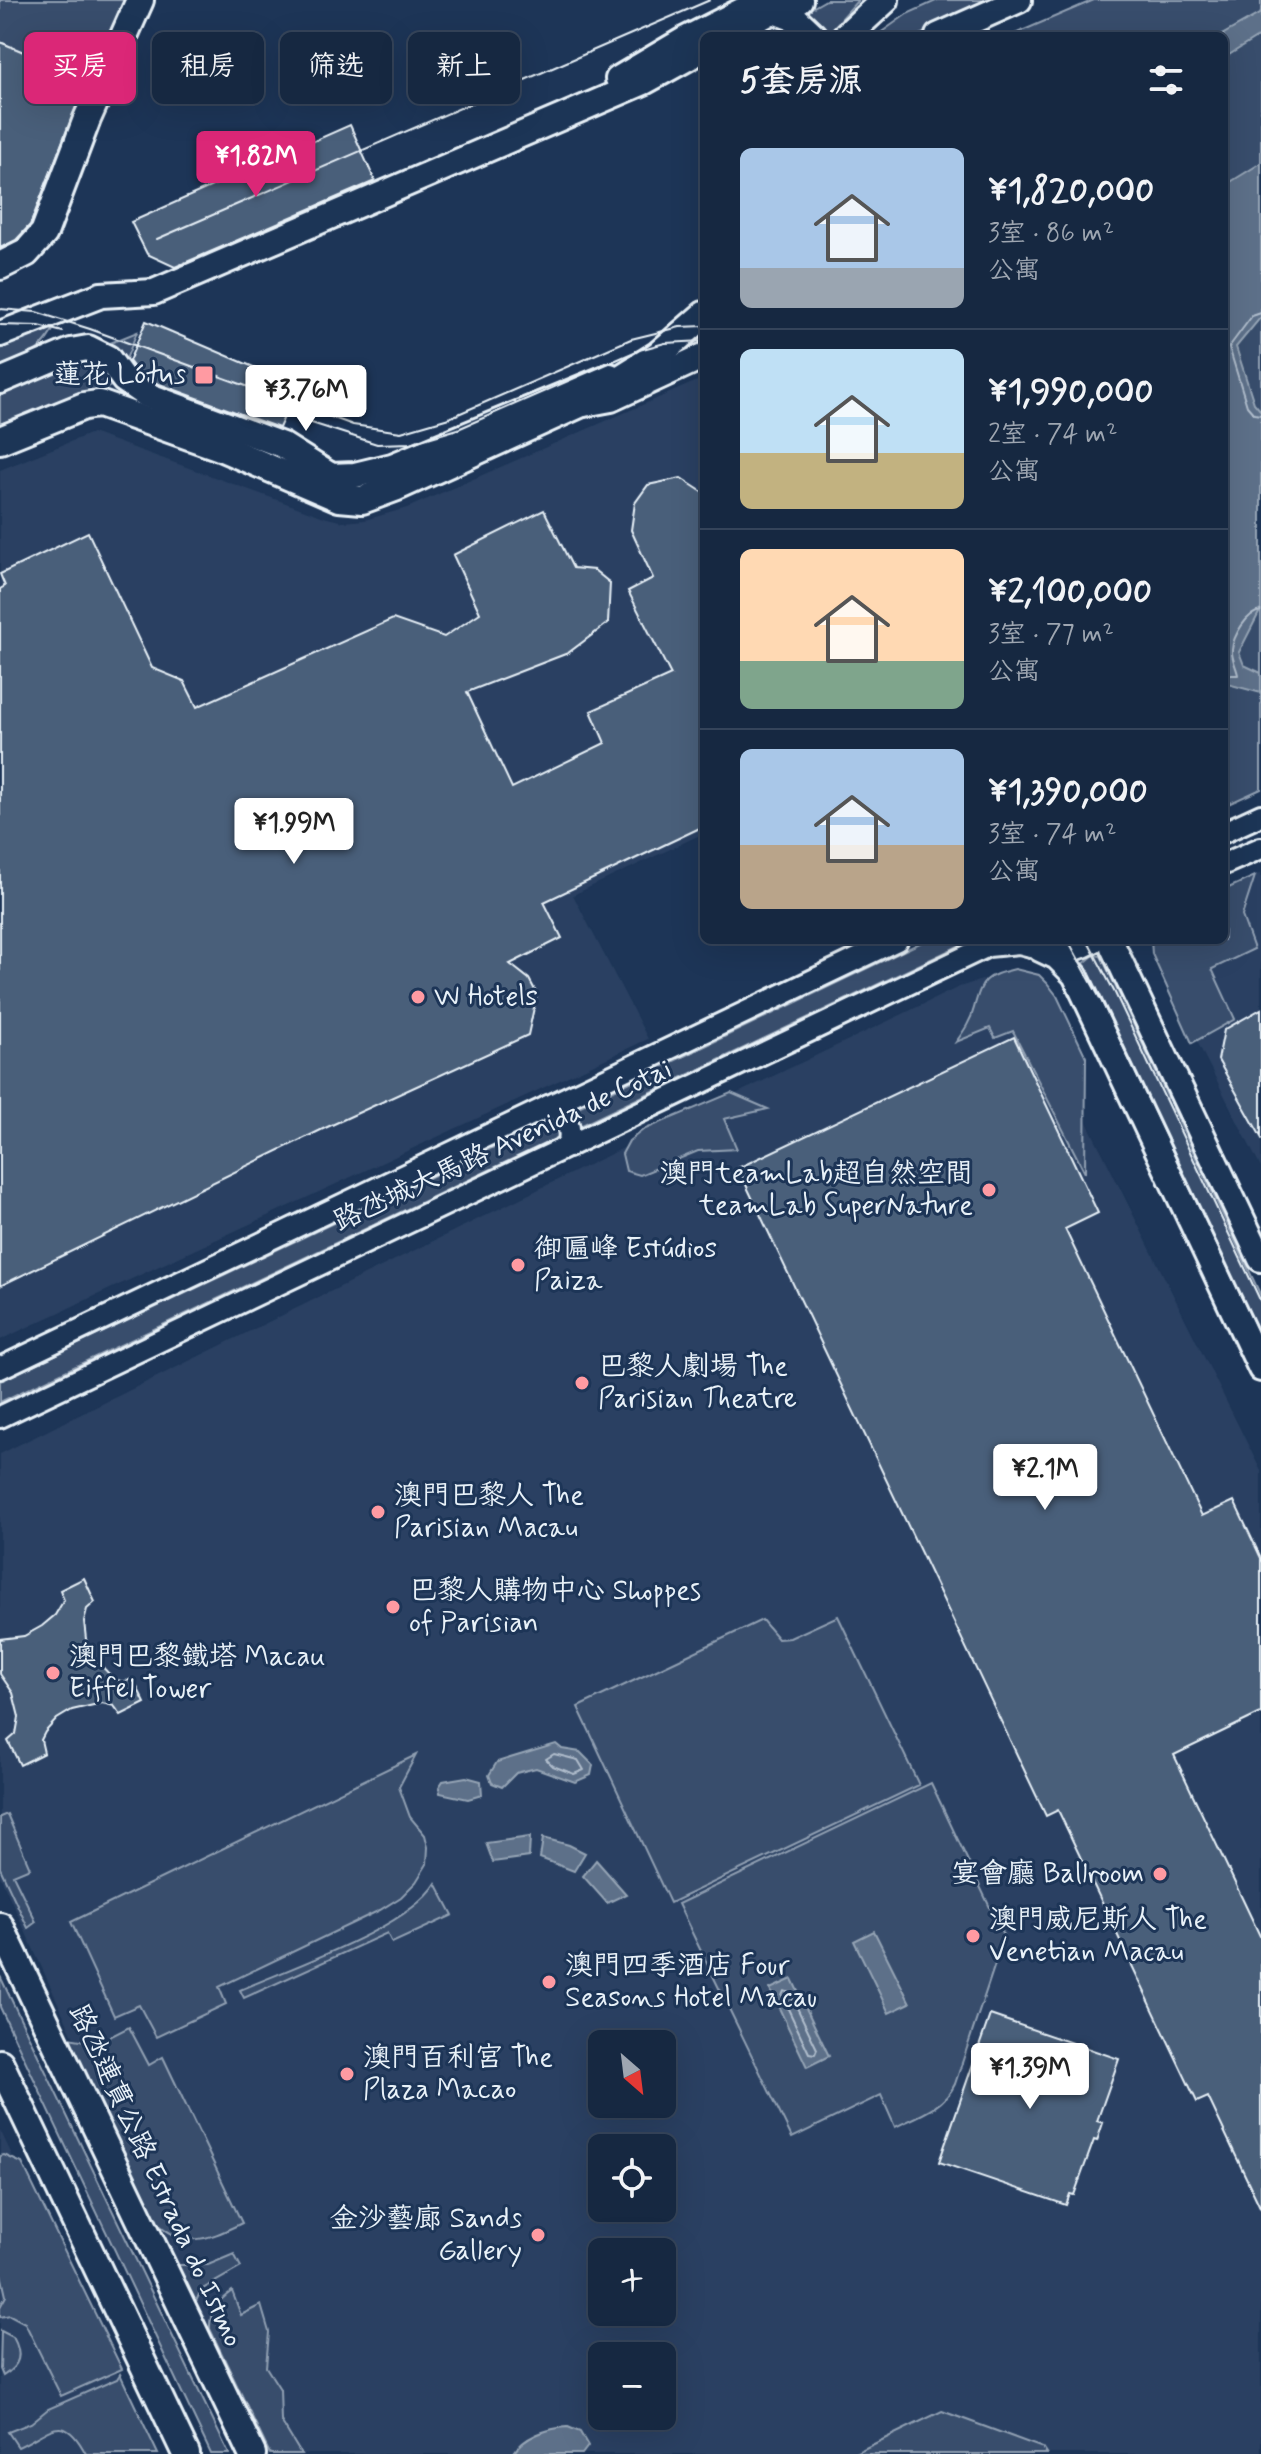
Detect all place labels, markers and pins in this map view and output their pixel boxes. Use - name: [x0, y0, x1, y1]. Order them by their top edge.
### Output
- pin: ¥1.82M: [191, 131, 321, 199]
- place label: 蓮花 Lótus: [53, 357, 186, 394]
- marker: 蓮花 Lótus: [193, 364, 215, 386]
- pin: ¥3.76M: [241, 365, 371, 433]
- pin: ¥1.99M: [229, 798, 359, 866]
- place label: W Hotels: [434, 979, 538, 1016]
- marker: W Hotels: [409, 988, 427, 1006]
- place label: 澳門teamLab超自然空間 teamLab SuperNature: [660, 1156, 973, 1225]
- marker: 澳門teamLab超自然空間 teamLab SuperNature: [980, 1181, 998, 1199]
- place label: 御匾峰 Estúdios Paiza: [534, 1231, 717, 1300]
- marker: 御匾峰 Estúdios Paiza: [509, 1256, 527, 1274]
- place label: 巴黎人劇場 The Parisian Theatre: [598, 1349, 797, 1418]
- marker: 巴黎人劇場 The Parisian Theatre: [573, 1374, 591, 1392]
- pin: ¥2.1M: [989, 1444, 1101, 1512]
- place label: 澳門巴黎人 The Parisian Macau: [394, 1478, 584, 1547]
- marker: 澳門巴黎人 The Parisian Macau: [369, 1503, 387, 1521]
- place label: 巴黎人購物中心 Shoppes of Parisian: [409, 1573, 701, 1642]
- marker: 巴黎人購物中心 Shoppes of Parisian: [384, 1598, 402, 1616]
- place label: 澳門巴黎鐵塔 Macau Eiffel Tower: [69, 1639, 325, 1708]
- marker: 澳門巴黎鐵塔 Macau Eiffel Tower: [44, 1664, 62, 1682]
- place label: 宴會廳 Ballroom: [951, 1856, 1144, 1893]
- marker: 宴會廳 Ballroom: [1151, 1865, 1169, 1883]
- place label: 澳門威尼斯人 The Venetian Macau: [989, 1902, 1207, 1971]
- marker: 澳門威尼斯人 The Venetian Macau: [964, 1927, 982, 1945]
- place label: 澳門四季酒店 Four Seasons Hotel Macau: [565, 1948, 817, 2017]
- marker: 澳門四季酒店 Four Seasons Hotel Macau: [540, 1973, 558, 1991]
- place label: 澳門百利宮 The Plaza Macao: [363, 2040, 553, 2109]
- pin: ¥1.39M: [965, 2043, 1095, 2111]
- marker: 澳門百利宮 The Plaza Macao: [338, 2065, 356, 2083]
- place label: 金沙藝廊 Sands Gallery: [330, 2201, 522, 2270]
- marker: 金沙藝廊 Sands Gallery: [529, 2226, 547, 2244]

